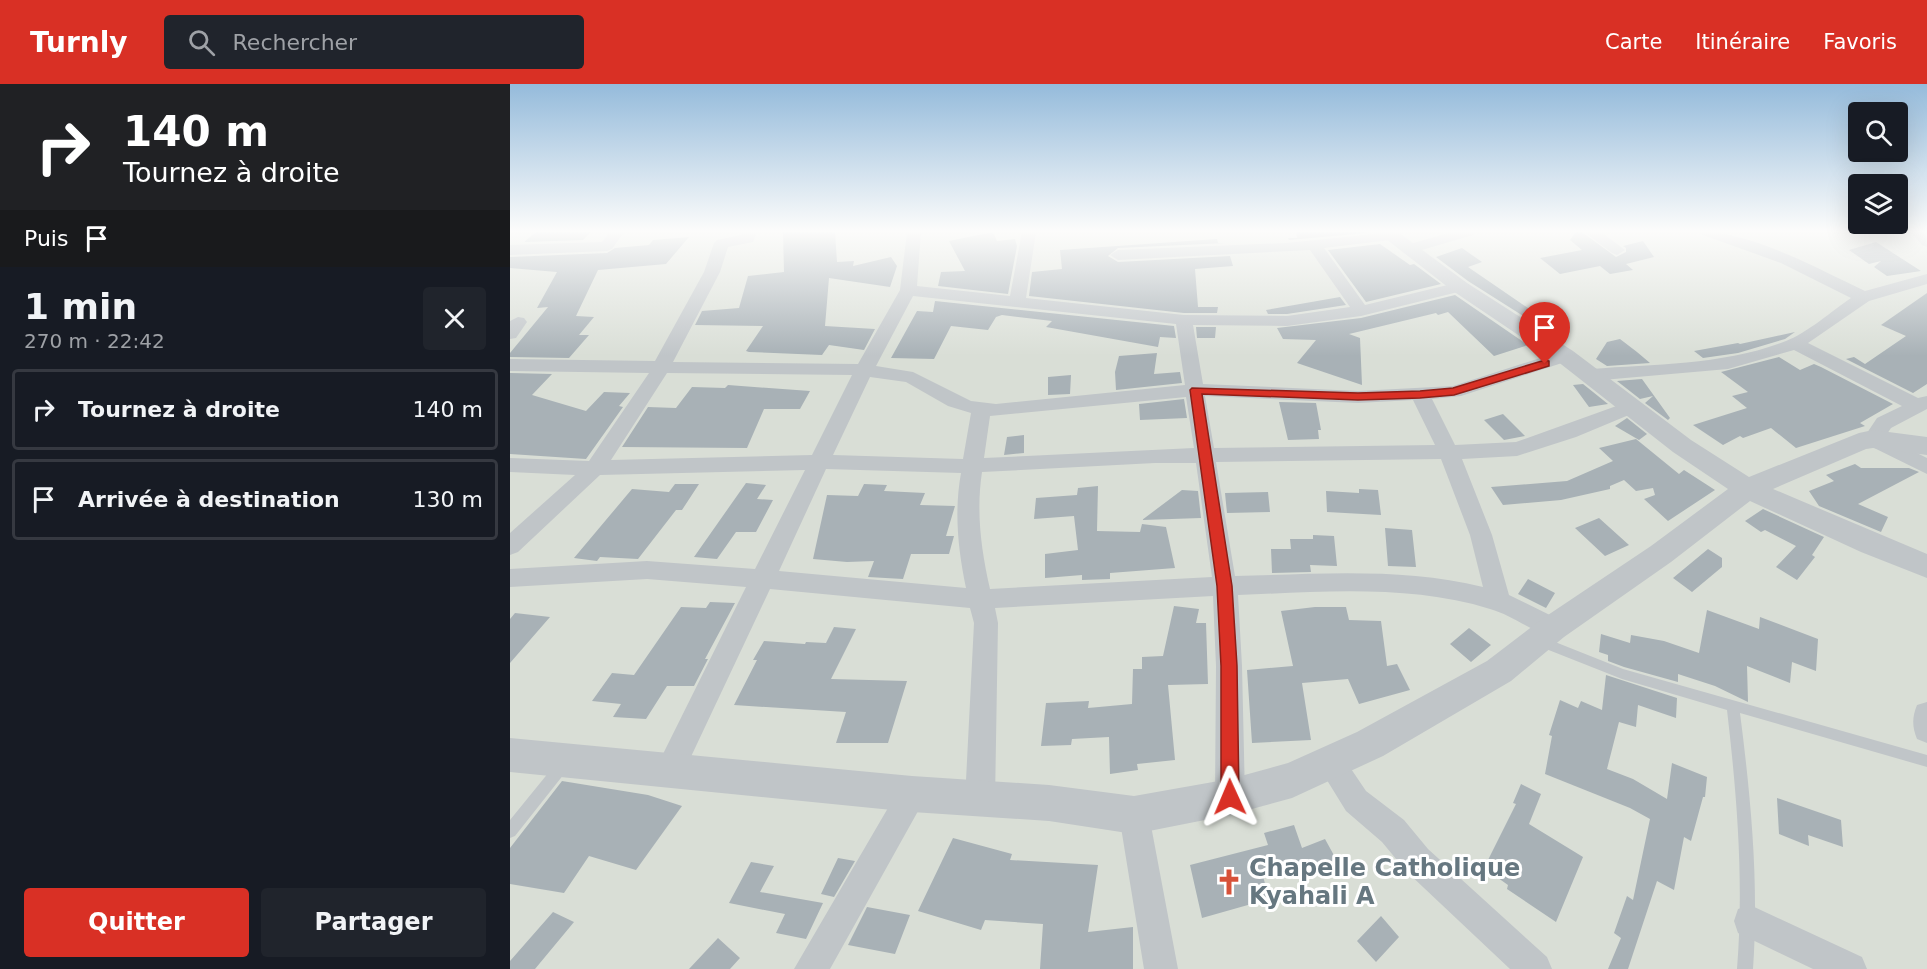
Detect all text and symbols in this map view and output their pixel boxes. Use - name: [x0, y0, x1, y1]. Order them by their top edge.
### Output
- search box: [164, 15, 584, 69]
- text: Turnly: [30, 26, 128, 59]
- icon: search: [185, 26, 218, 59]
- text: Rechercher: [233, 30, 357, 55]
- text: Carte: [1605, 30, 1662, 54]
- text: Itinéraire: [1695, 30, 1790, 54]
- text: Favoris: [1823, 30, 1897, 54]
- map controls: [1848, 102, 1908, 234]
- button: search: [1848, 102, 1908, 162]
- text: 140 m: [123, 107, 269, 156]
- icon: right: [24, 108, 102, 186]
- text: Tournez à droite: [123, 157, 340, 188]
- button: layers: [1848, 174, 1908, 234]
- icon: arrive: [80, 222, 113, 255]
- text: Puis: [24, 226, 68, 251]
- text: 1 min: [24, 286, 137, 327]
- button: close: [423, 287, 486, 350]
- pin: [1519, 302, 1570, 364]
- icon: arrive: [1528, 311, 1561, 344]
- text: 270 m · 22:42: [24, 329, 165, 353]
- icon: right: [27, 393, 60, 426]
- text: Tournez à droite: [78, 397, 280, 422]
- text: 140 m: [413, 397, 483, 422]
- icon: arrive: [27, 483, 60, 516]
- text: Arrivée à destination: [78, 487, 340, 512]
- text: 130 m: [413, 487, 483, 512]
- position arrow: [1198, 765, 1262, 829]
- place label: Chapelle Catholique Kyahali A: [1249, 854, 1520, 910]
- church icon: Chapelle Catholique Kyahali A: [1214, 867, 1244, 897]
- button: Quitter: [24, 888, 249, 957]
- button: Partager: [261, 888, 486, 957]

